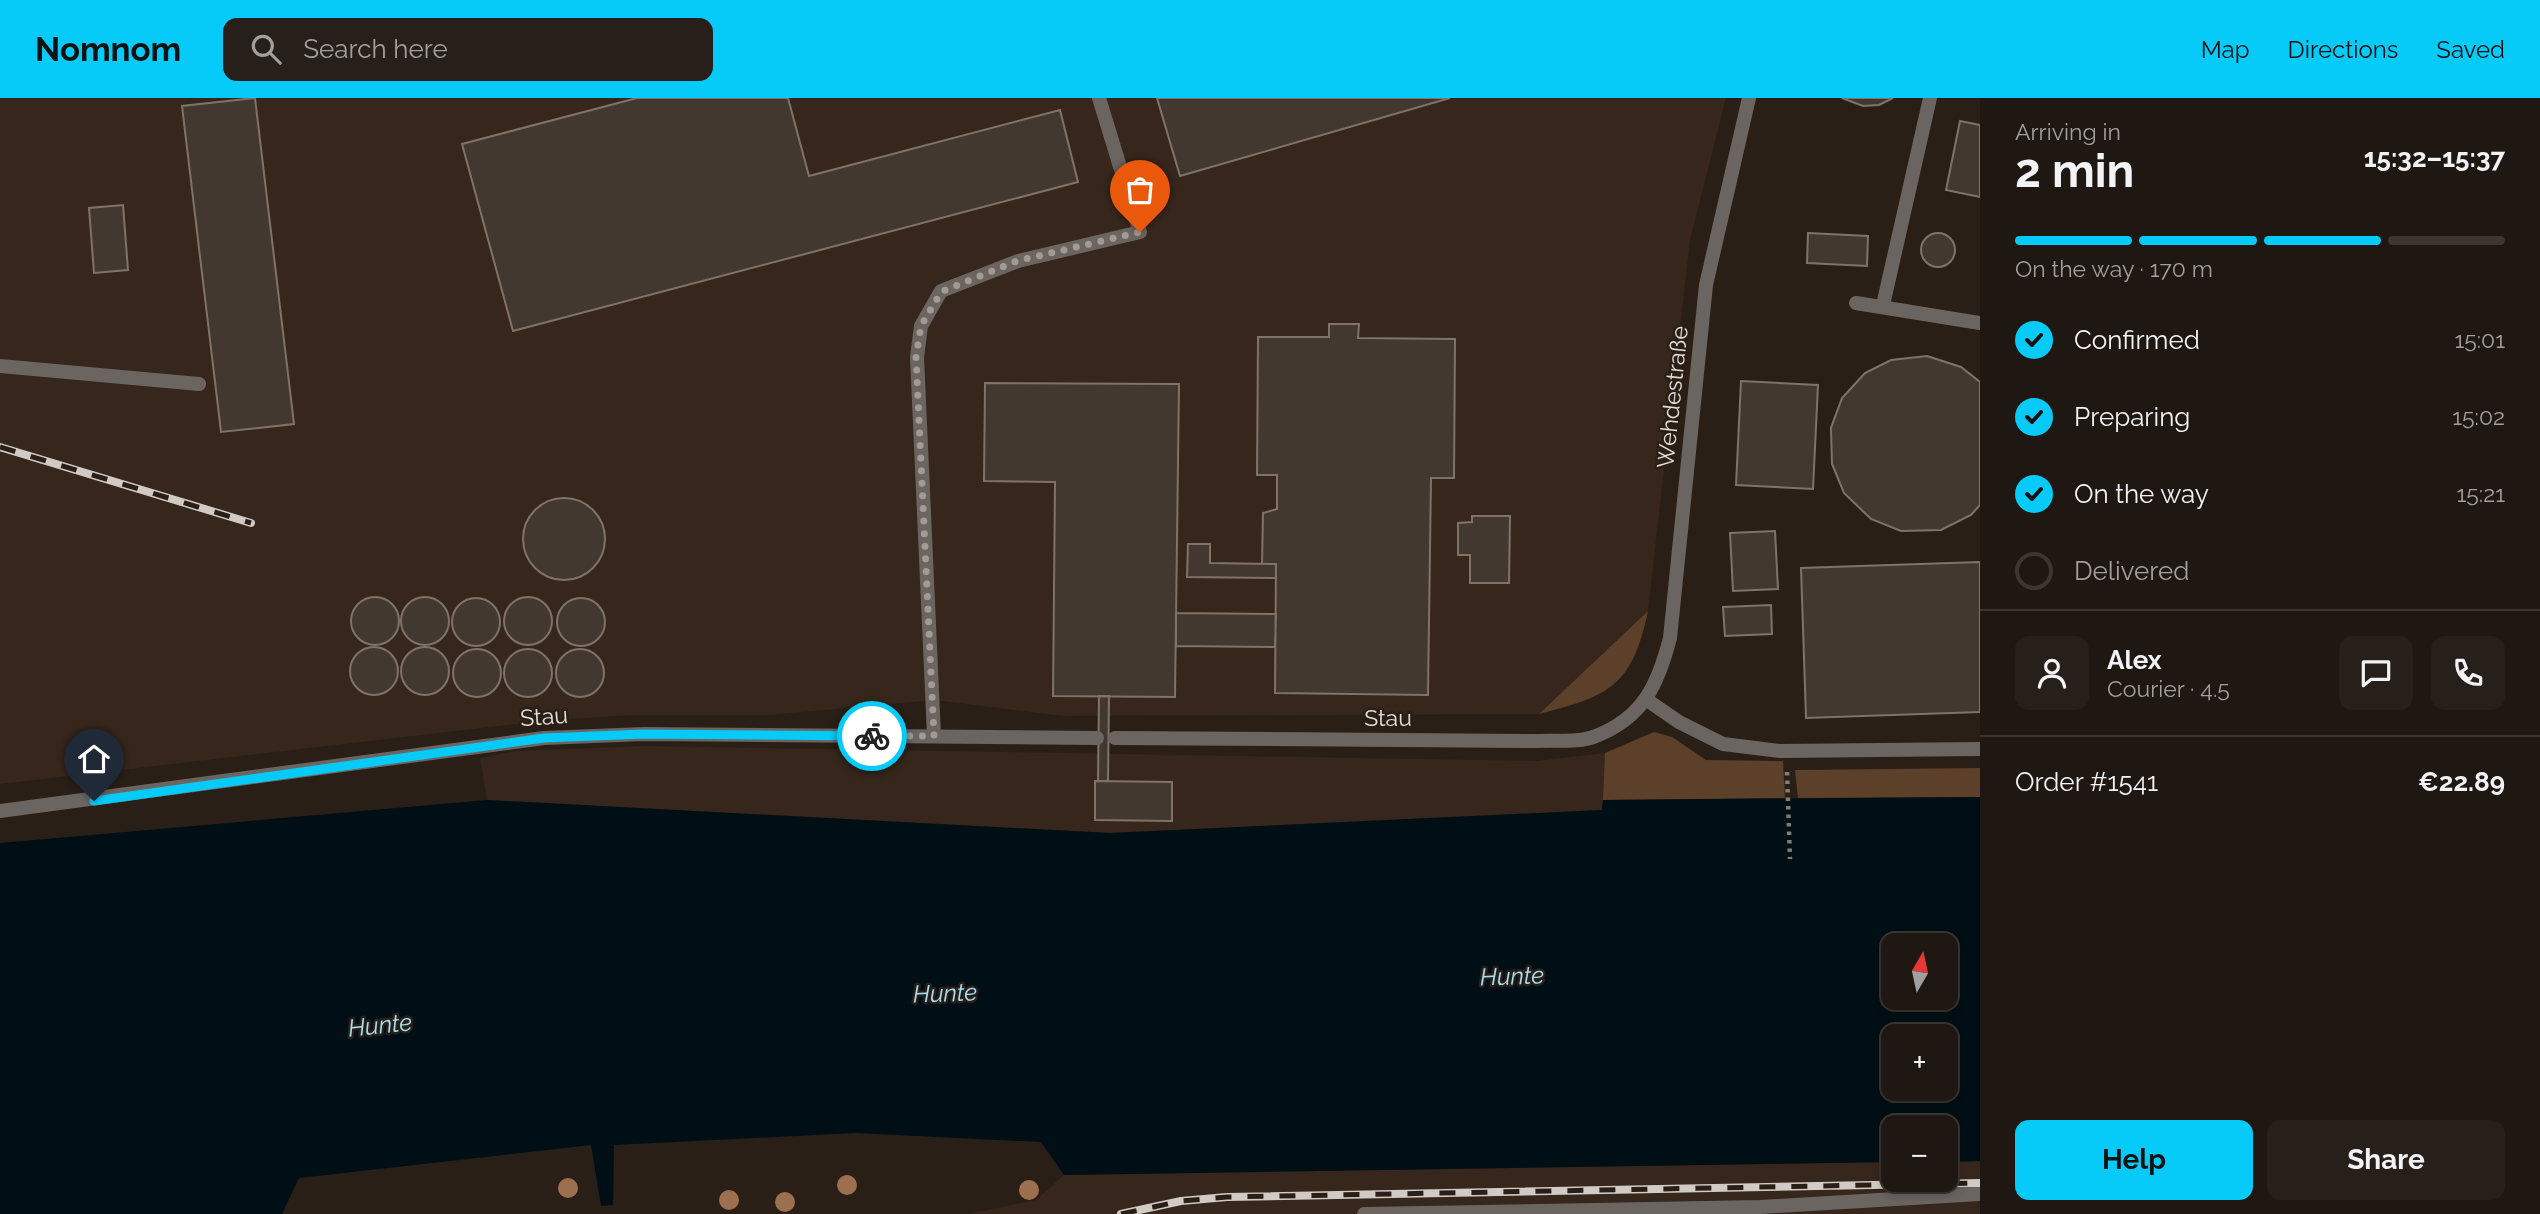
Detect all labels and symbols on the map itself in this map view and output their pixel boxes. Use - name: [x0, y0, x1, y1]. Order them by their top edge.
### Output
- pin: [1110, 160, 1170, 232]
- street label: Wehdestraße: [1651, 325, 1693, 469]
- street label: Stau: [519, 701, 569, 731]
- courier: [837, 701, 907, 771]
- street label: Stau: [1364, 704, 1412, 731]
- pin: [64, 729, 124, 801]
- north arrow: [1881, 933, 1958, 1010]
- water label: Hunte: [1479, 960, 1545, 992]
- water label: Hunte: [912, 977, 978, 1009]
- water label: Hunte: [347, 1007, 414, 1043]

